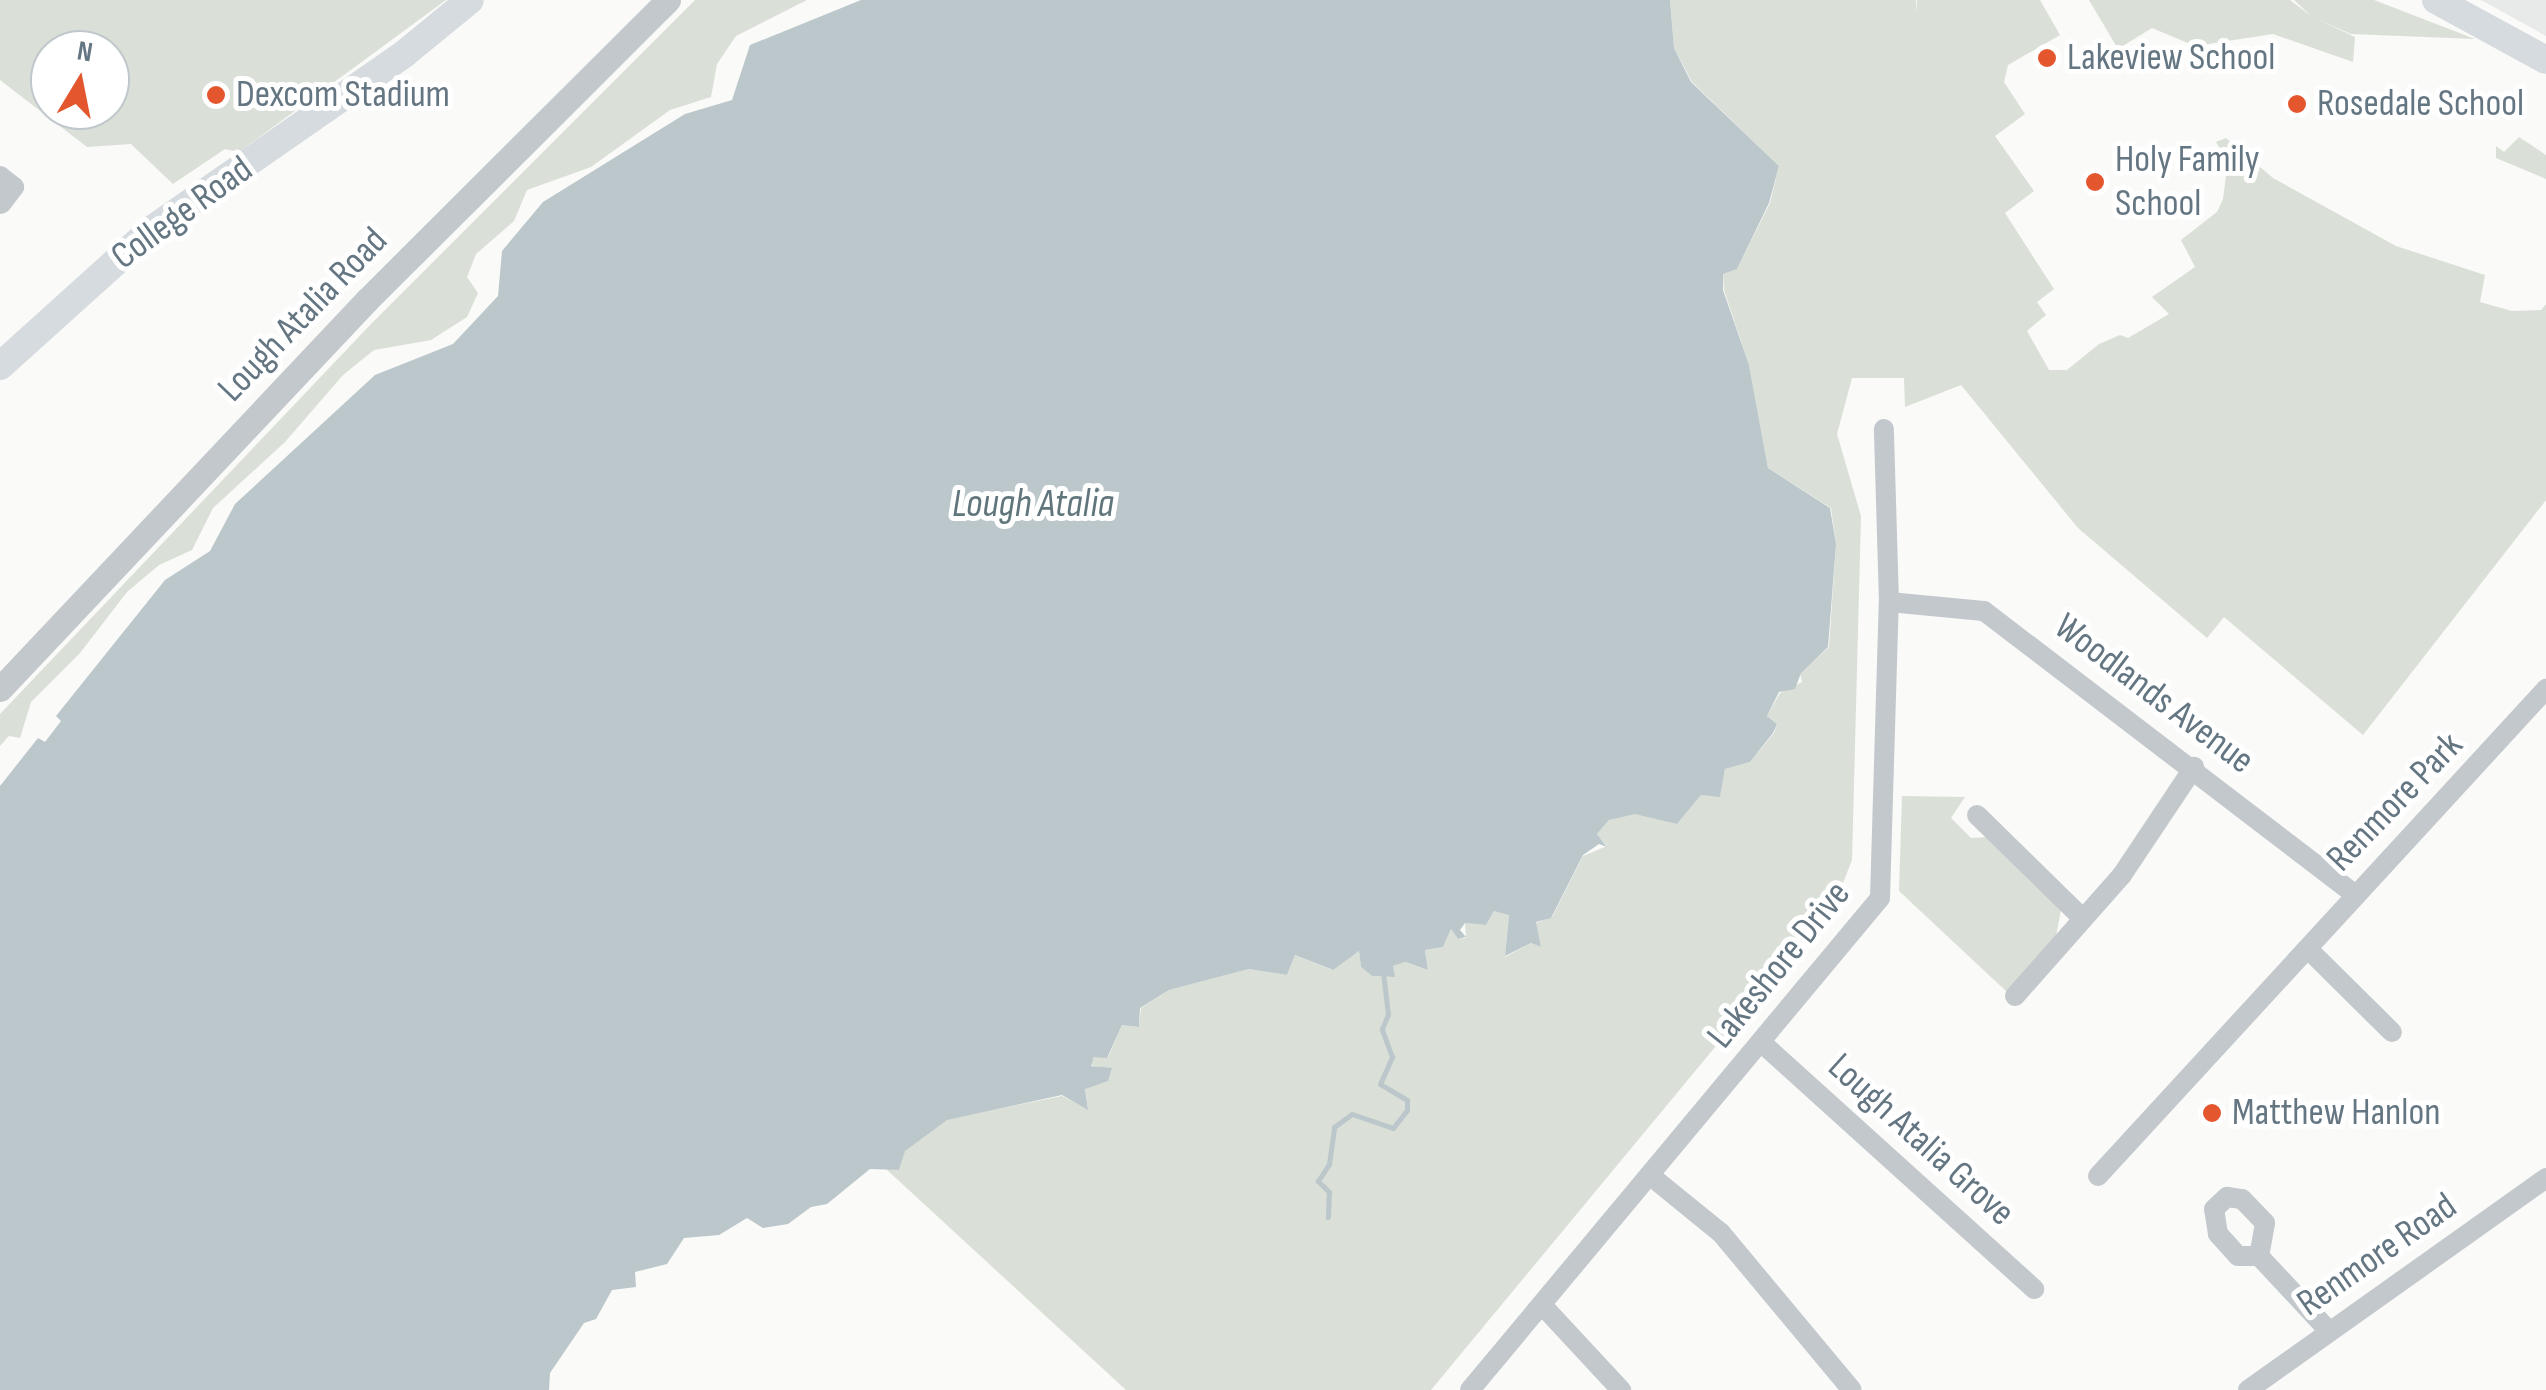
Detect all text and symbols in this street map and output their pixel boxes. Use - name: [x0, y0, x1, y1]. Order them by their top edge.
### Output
- north arrow: [30, 30, 130, 130]
- text: N: [75, 34, 95, 69]
- place label: Lakeview School: [2067, 35, 2275, 81]
- marker: Lakeview School: [2036, 47, 2058, 69]
- place label: Dexcom Stadium: [236, 72, 450, 118]
- place label: Rosedale School: [2317, 81, 2524, 127]
- marker: Dexcom Stadium: [205, 84, 227, 106]
- marker: Rosedale School: [2286, 93, 2308, 115]
- place label: Holy Family School: [2115, 137, 2259, 226]
- street label: College Road: [103, 147, 261, 279]
- marker: Holy Family School: [2084, 171, 2106, 193]
- street label: Lough Atalia Road: [209, 219, 397, 411]
- water label: Lough Atalia: [952, 480, 1114, 528]
- street label: Woodlands Avenue: [2045, 604, 2263, 784]
- street label: Renmore Park: [2317, 723, 2473, 881]
- street label: Lakeshore Drive: [1698, 872, 1860, 1058]
- street label: Lough Atalia Grove: [1818, 1044, 2024, 1236]
- place label: Matthew Hanlon: [2232, 1090, 2440, 1136]
- marker: Matthew Hanlon: [2201, 1102, 2223, 1124]
- street label: Renmore Road: [2289, 1184, 2465, 1326]

